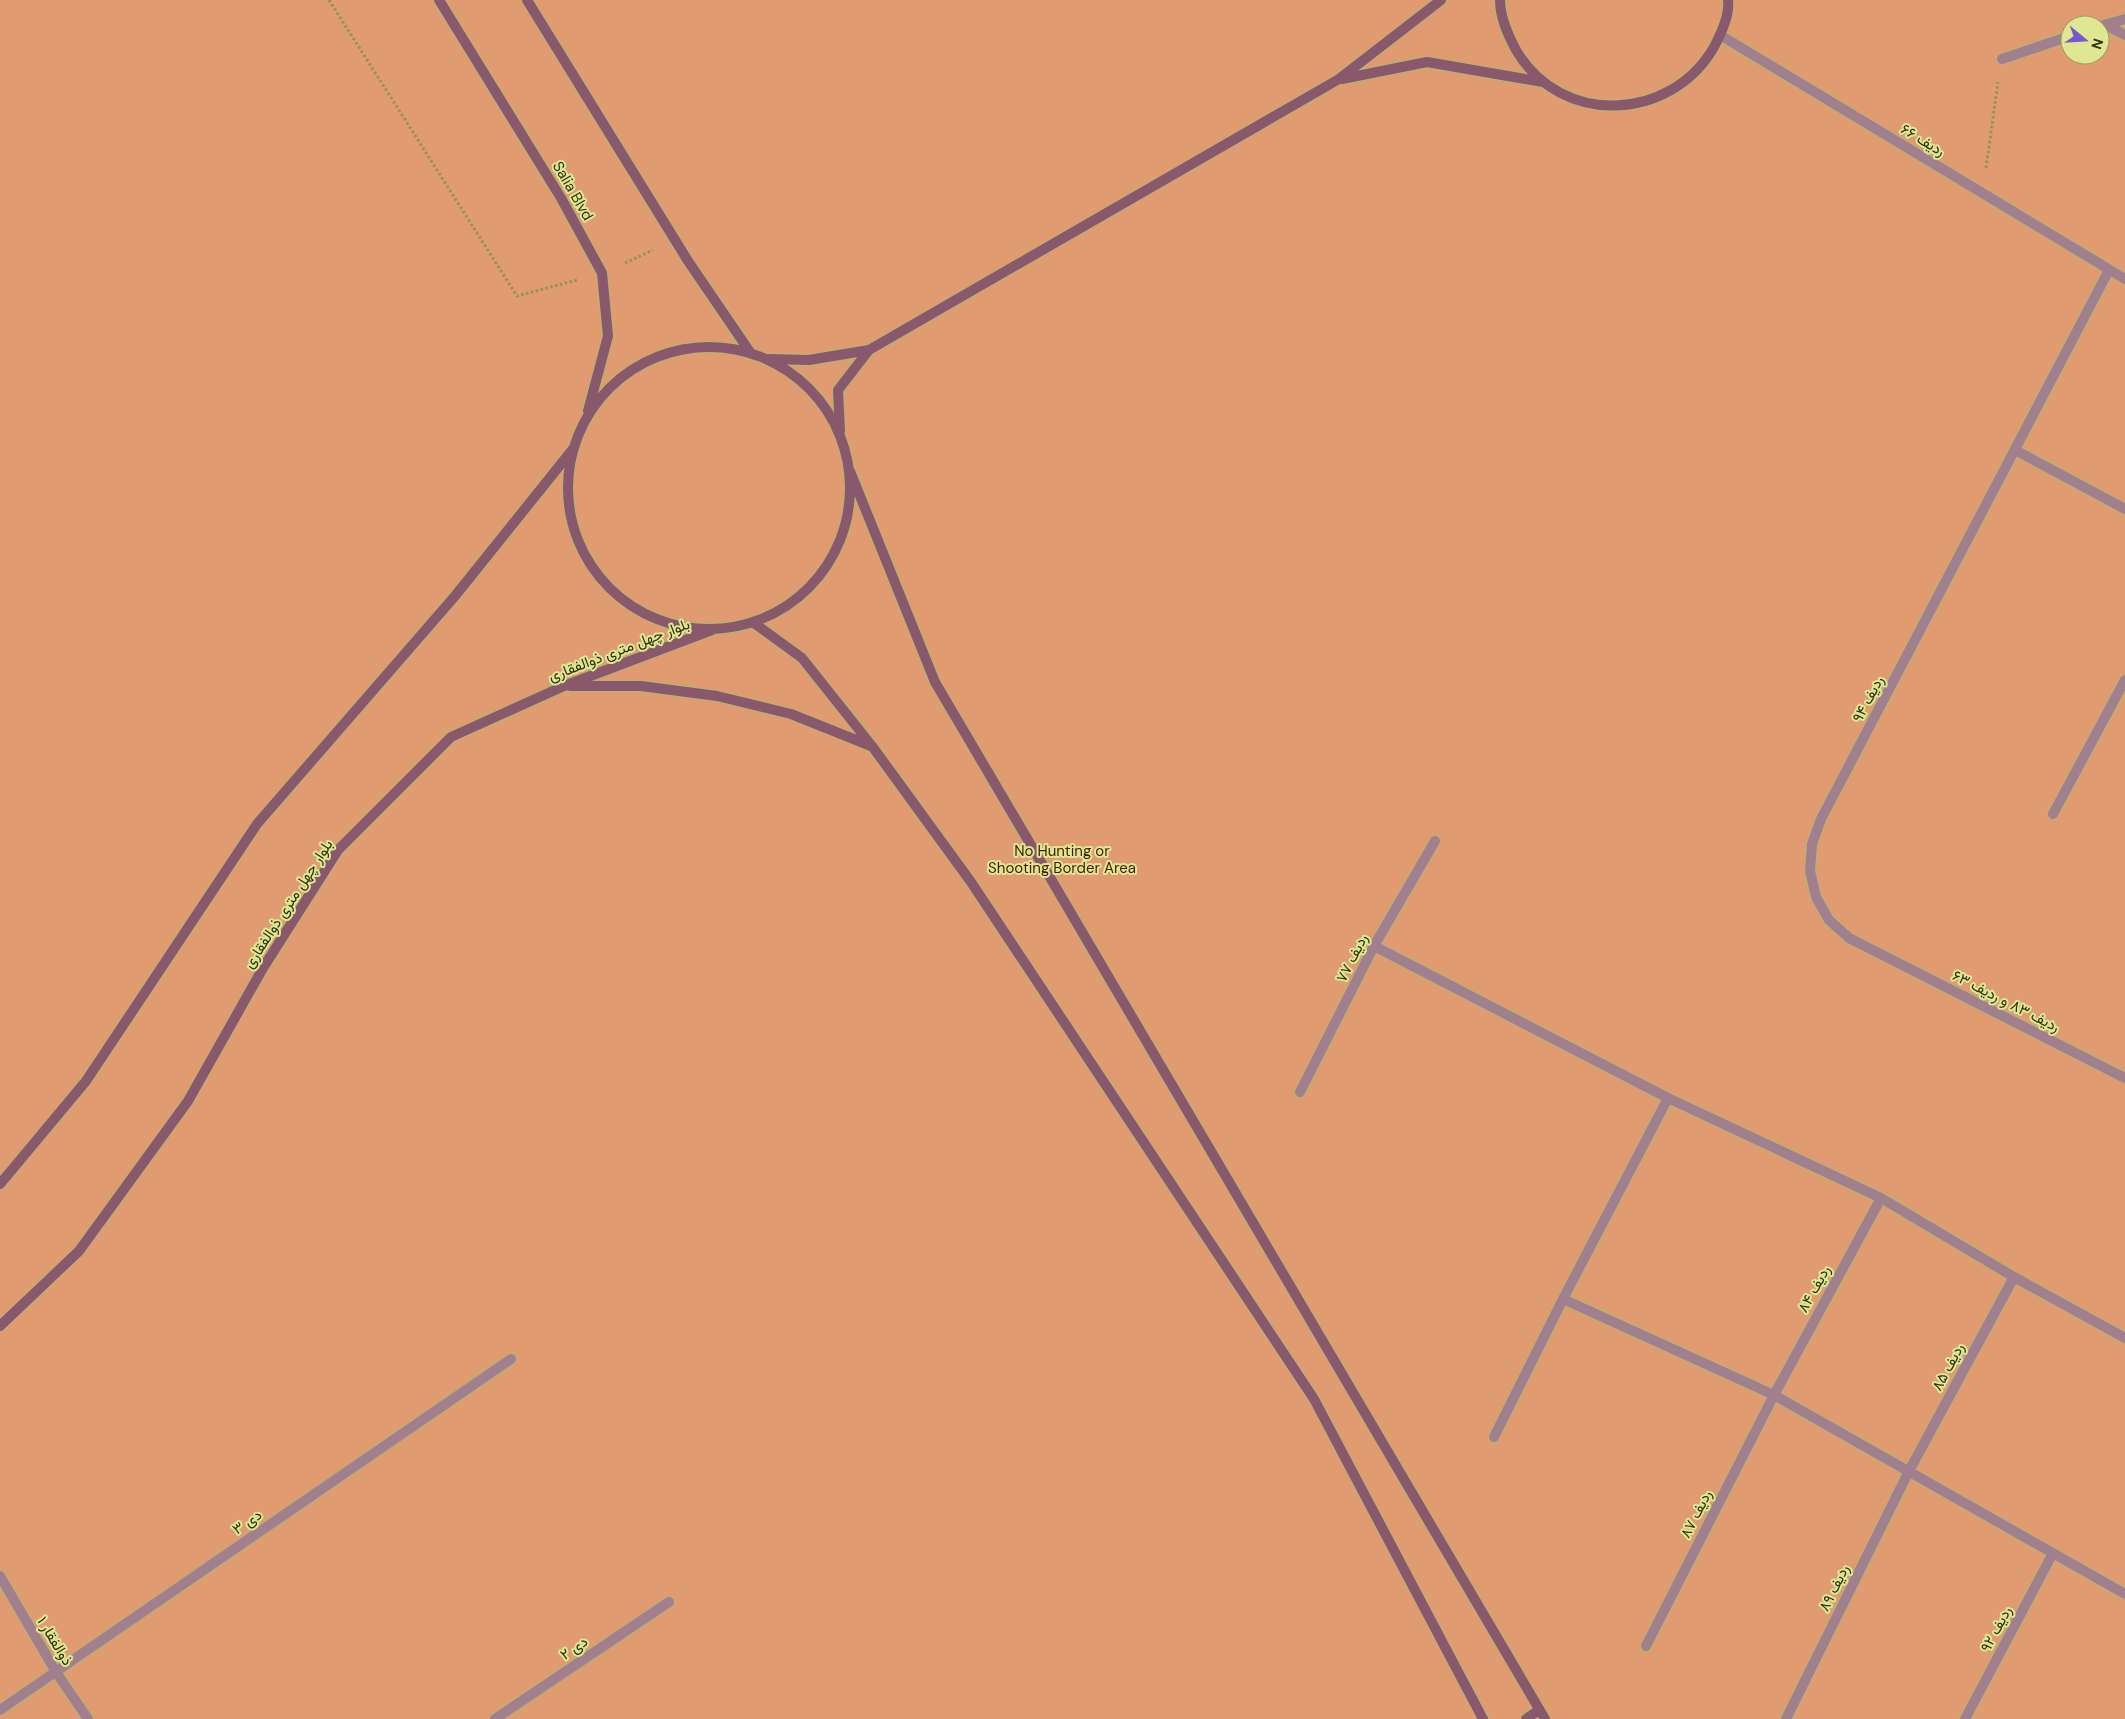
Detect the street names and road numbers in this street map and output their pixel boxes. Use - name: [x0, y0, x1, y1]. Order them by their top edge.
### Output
- street label: ردیف ۶۶: [1897, 119, 1949, 161]
- street label: Salia Blvd: [548, 158, 598, 224]
- street label: بلوار چهل متری ذوالفقاری: [545, 614, 693, 686]
- street label: ردیف ۹۴: [1848, 672, 1888, 726]
- street label: بلوار چهل متری ذوالفقاری: [239, 836, 337, 972]
- street label: ردیف ۷۷: [1331, 931, 1373, 985]
- street label: ردیف ۸۳ و ردیف ۶۳: [1949, 965, 2063, 1037]
- street label: ردیف ۸۴: [1793, 1262, 1835, 1316]
- street label: ردیف ۸۵: [1927, 1340, 1969, 1394]
- street label: ردیف ۸۷: [1675, 1487, 1717, 1541]
- street label: دی ۳: [228, 1505, 266, 1539]
- street label: ردیف ۸۹: [1814, 1561, 1854, 1615]
- street label: ردیف ۹۲: [1976, 1603, 2016, 1655]
- street label: ذوالفقار ۱: [33, 1613, 77, 1669]
- street label: دی ۲: [556, 1631, 592, 1665]

